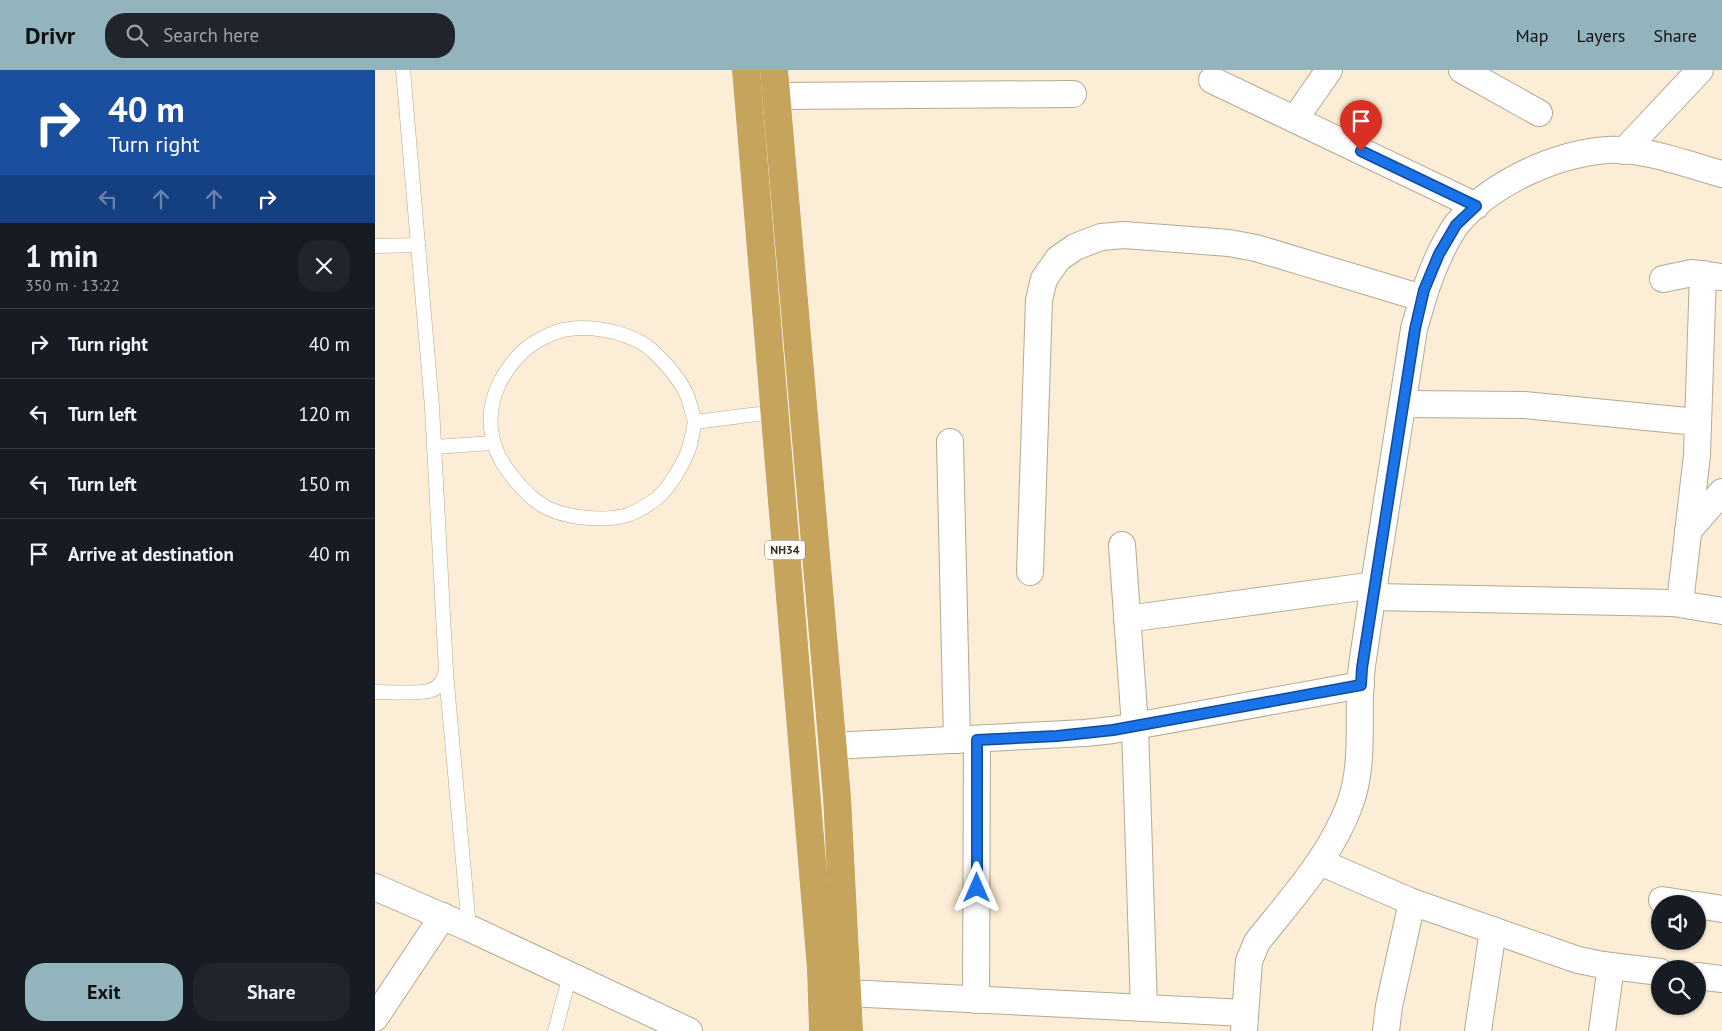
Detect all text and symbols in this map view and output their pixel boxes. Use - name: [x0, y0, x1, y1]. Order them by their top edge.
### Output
- search box: [105, 13, 455, 58]
- text: Drivr: [25, 20, 75, 51]
- icon: search: [123, 21, 151, 49]
- text: Search here: [163, 23, 259, 47]
- text: Map: [1516, 24, 1548, 47]
- text: Layers: [1576, 24, 1625, 47]
- text: Share: [1653, 24, 1697, 47]
- text: 40 m: [108, 86, 185, 132]
- icon: right: [25, 90, 90, 155]
- pin: [1340, 100, 1382, 151]
- icon: arrive: [1347, 107, 1375, 135]
- text: Turn right: [108, 130, 200, 158]
- icon: left: [94, 185, 122, 213]
- icon: ahead: [147, 185, 175, 213]
- icon: ahead: [200, 185, 228, 213]
- icon: right: [253, 185, 281, 213]
- text: 1 min: [25, 236, 98, 275]
- button: close: [298, 240, 350, 292]
- text: 350 m · 13:22: [25, 275, 120, 295]
- icon: right: [25, 330, 53, 358]
- text: Turn right: [68, 332, 148, 356]
- text: 40 m: [309, 332, 350, 356]
- icon: left: [25, 400, 53, 428]
- text: Turn left: [68, 402, 137, 426]
- text: 120 m: [298, 402, 350, 426]
- icon: left: [25, 470, 53, 498]
- text: Turn left: [68, 472, 137, 496]
- text: 150 m: [298, 472, 350, 496]
- icon: arrive: [25, 540, 53, 568]
- road number: NH34: [765, 540, 805, 560]
- text: Arrive at destination: [68, 542, 234, 566]
- text: 40 m: [309, 542, 350, 566]
- position arrow: [950, 861, 1002, 913]
- map controls: [1651, 895, 1706, 1015]
- button: sound: [1651, 895, 1706, 950]
- button: search: [1651, 960, 1706, 1015]
- button: Exit: [25, 963, 183, 1021]
- button: Share: [193, 963, 350, 1021]

